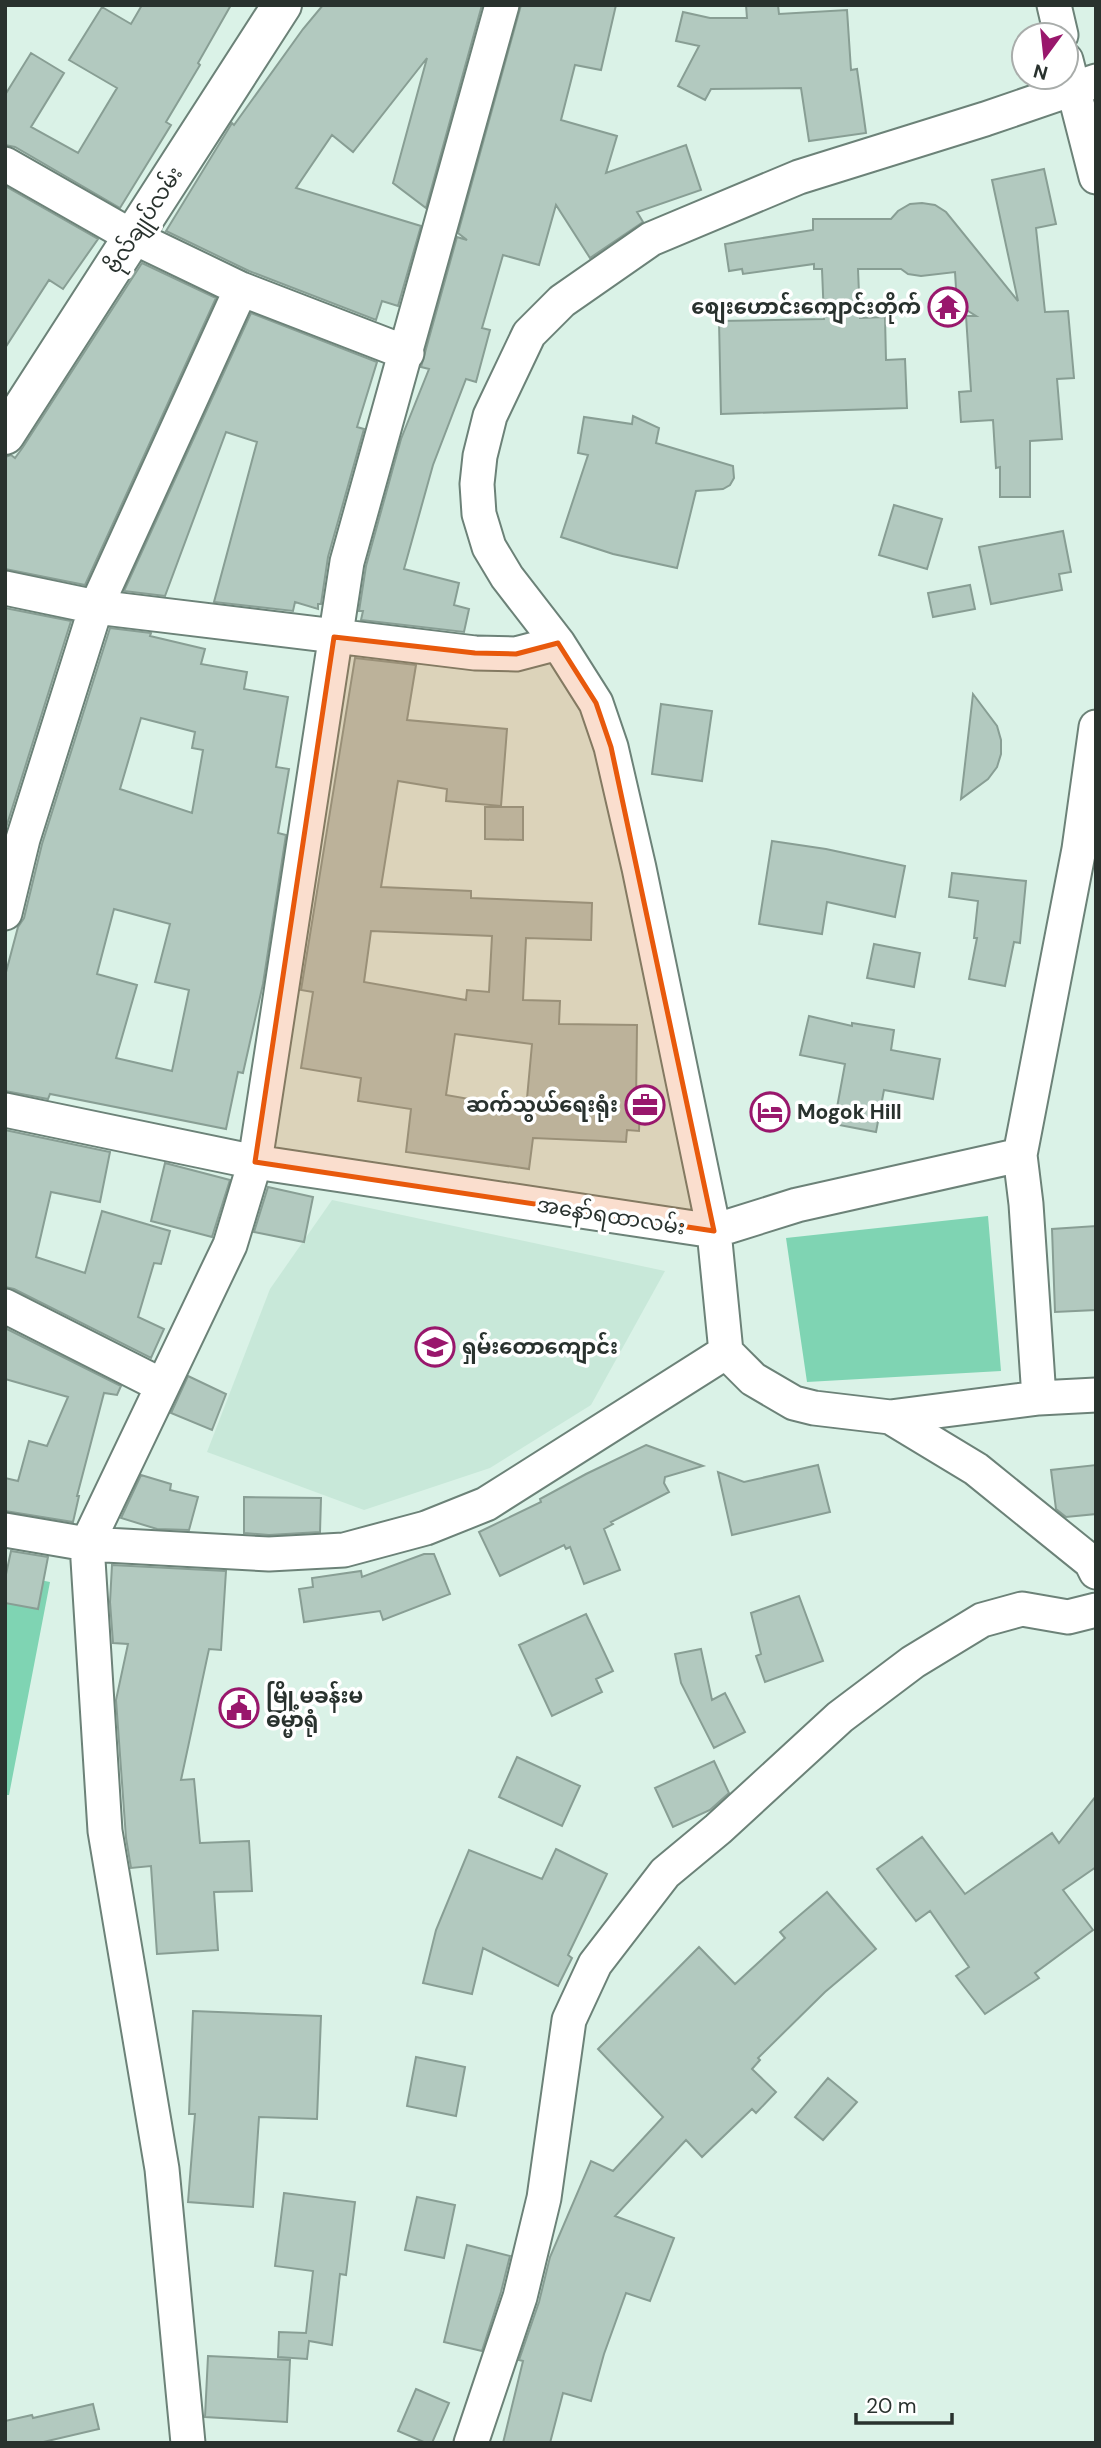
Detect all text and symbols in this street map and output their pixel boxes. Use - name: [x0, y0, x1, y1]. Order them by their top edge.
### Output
- north arrow: [1010, 21, 1080, 91]
- text: N: [1031, 58, 1051, 86]
- street label: ဗိုလ်‌ချုပ်‌လမ်း: [97, 160, 192, 281]
- temple icon: စျေးဟောင်းကျောင်းတိုက်: [927, 286, 969, 328]
- place label: စျေးဟောင်းကျောင်းတိုက်: [691, 291, 921, 325]
- office icon: ဆက်သွယ်ရေးရုံး: [624, 1084, 666, 1126]
- place label: ဆက်သွယ်ရေးရုံး: [466, 1089, 618, 1122]
- hotel icon: Mogok Hill: [749, 1091, 791, 1133]
- place label: Mogok Hill: [797, 1098, 902, 1126]
- street label: အ‌နော်‌ရထာလမ်း: [534, 1188, 687, 1244]
- school or university icon: ရှမ်းတောကျောင်း: [414, 1326, 456, 1368]
- place label: ရှမ်းတောကျောင်း: [462, 1331, 618, 1365]
- place label: မြို့မခန်းမ ဓမ္မာရုံ: [266, 1680, 363, 1738]
- public building icon: မြို့မခန်းမ ဓမ္မာရုံ: [218, 1687, 260, 1729]
- scale bar: [856, 2382, 952, 2426]
- text: 20 m: [866, 2392, 917, 2420]

